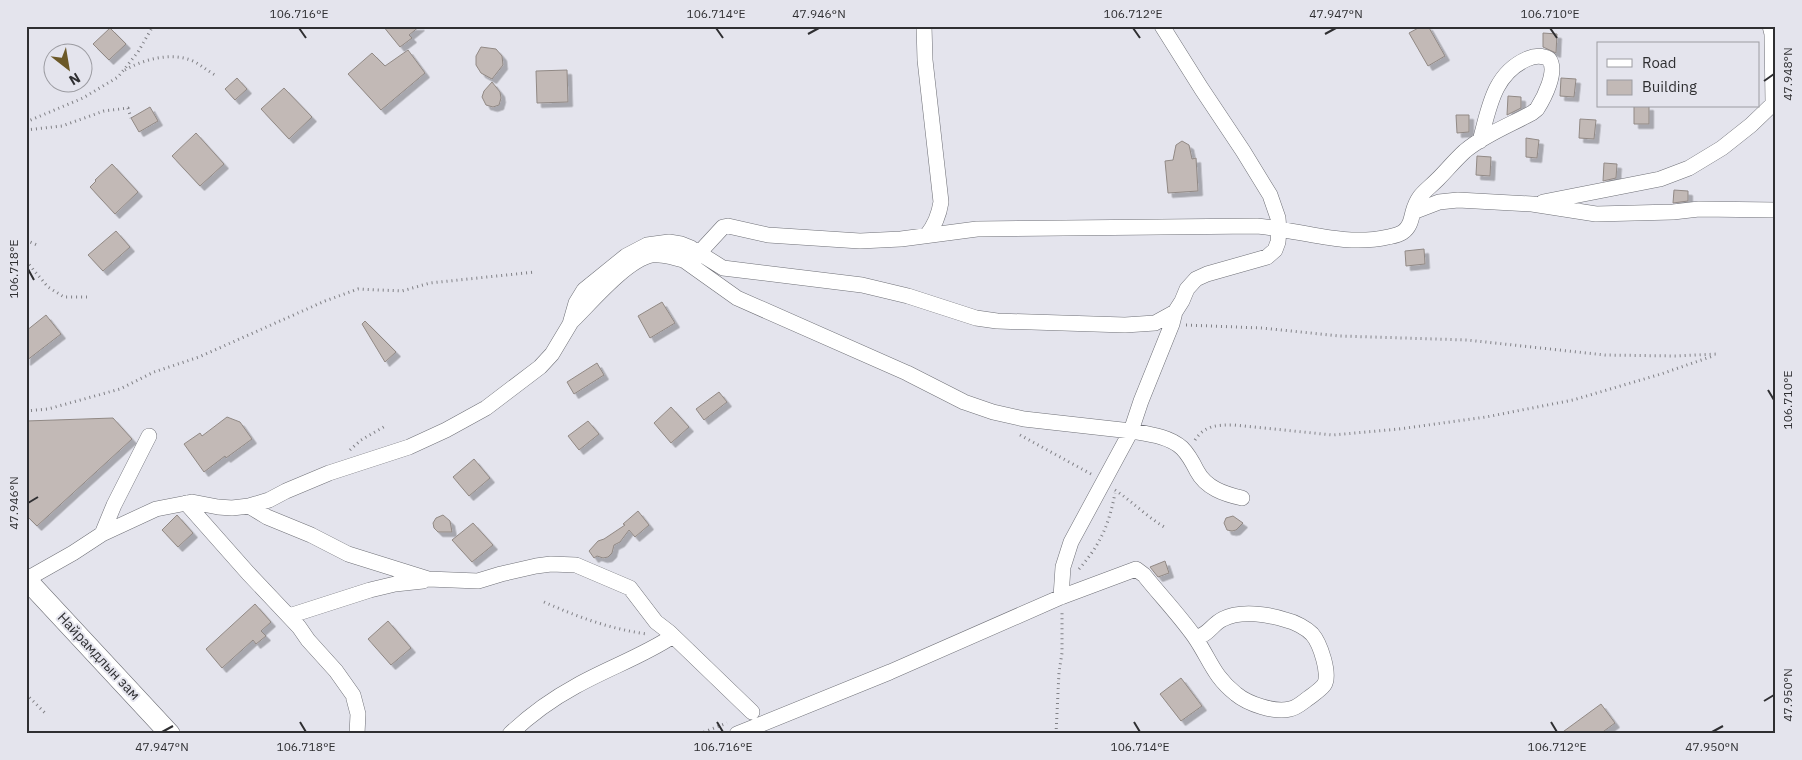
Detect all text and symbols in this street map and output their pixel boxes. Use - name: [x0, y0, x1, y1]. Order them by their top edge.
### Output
- text: 106.716°E: [269, 6, 329, 21]
- text: 106.714°E: [686, 6, 746, 21]
- text: 47.946°N: [792, 6, 846, 21]
- text: 106.712°E: [1103, 6, 1163, 21]
- text: 47.947°N: [1309, 6, 1363, 21]
- text: 106.710°E: [1520, 6, 1580, 21]
- north arrow: [42, 42, 92, 92]
- legend: [1597, 42, 1760, 108]
- text: 47.948°N: [1780, 47, 1795, 101]
- text: Road: [1642, 53, 1677, 72]
- text: N: [66, 69, 84, 89]
- text: Building: [1642, 77, 1697, 96]
- text: 106.718°E: [6, 239, 21, 299]
- text: 106.710°E: [1780, 370, 1795, 430]
- text: 47.946°N: [6, 476, 21, 530]
- street label: Найрамдлын зам: [54, 608, 144, 704]
- text: 47.950°N: [1780, 668, 1795, 722]
- text: 47.947°N: [135, 739, 189, 754]
- text: 106.718°E: [276, 739, 336, 754]
- text: 106.716°E: [693, 739, 753, 754]
- text: 106.714°E: [1110, 739, 1170, 754]
- text: 106.712°E: [1527, 739, 1587, 754]
- text: 47.950°N: [1685, 739, 1739, 754]

